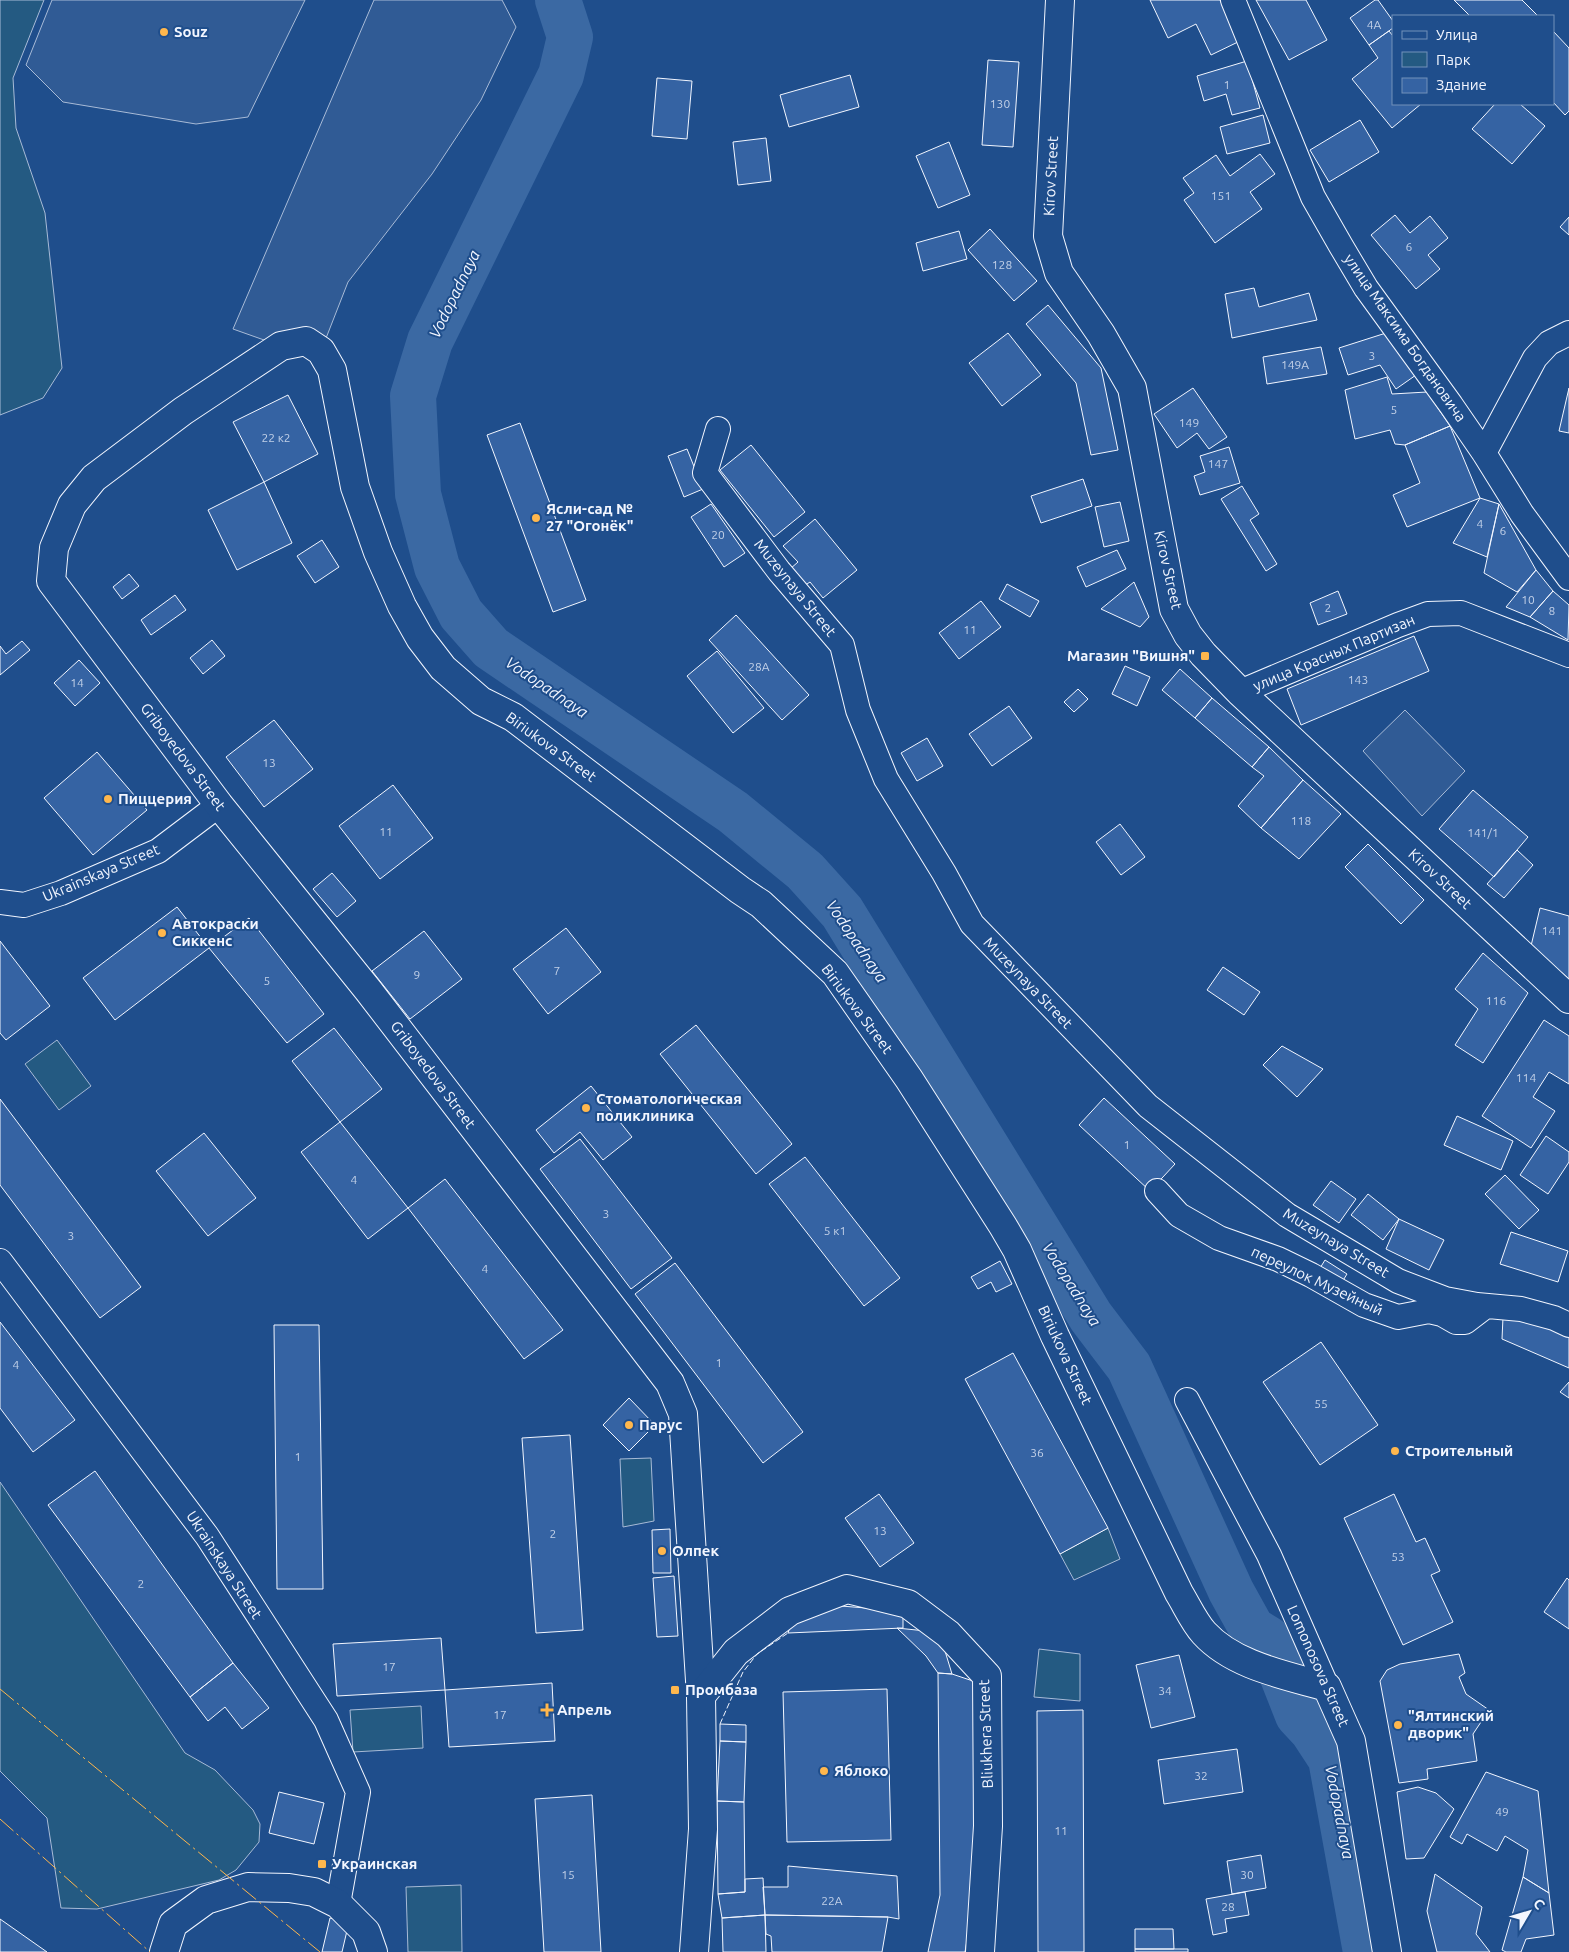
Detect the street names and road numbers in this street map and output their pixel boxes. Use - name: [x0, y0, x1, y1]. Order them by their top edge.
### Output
- street label: Kirov Street: [1040, 135, 1061, 216]
- street label: улица Максима Богдановича: [1341, 251, 1470, 425]
- street label: Kirov Street: [1151, 529, 1186, 611]
- street label: Muzeynaya Street: [751, 536, 840, 640]
- street label: улица Красных Партизан: [1250, 611, 1417, 694]
- street label: Griboyedova Street: [137, 700, 229, 814]
- street label: Biriukova Street: [503, 708, 600, 785]
- street label: Ukrainskaya Street: [40, 840, 162, 905]
- street label: Kirov Street: [1405, 845, 1476, 912]
- street label: Muzeynaya Street: [980, 933, 1076, 1032]
- street label: Biriukova Street: [818, 961, 897, 1057]
- street label: Griboyedova Street: [387, 1018, 479, 1132]
- street label: Muzeynaya Street: [1280, 1204, 1392, 1281]
- street label: переулок Музейный: [1249, 1243, 1386, 1318]
- street label: Biriukova Street: [1035, 1303, 1096, 1407]
- street label: Ukrainskaya Street: [183, 1508, 266, 1622]
- street label: Lomonosova Street: [1284, 1602, 1353, 1729]
- street label: Bliukhera Street: [975, 1679, 996, 1789]

